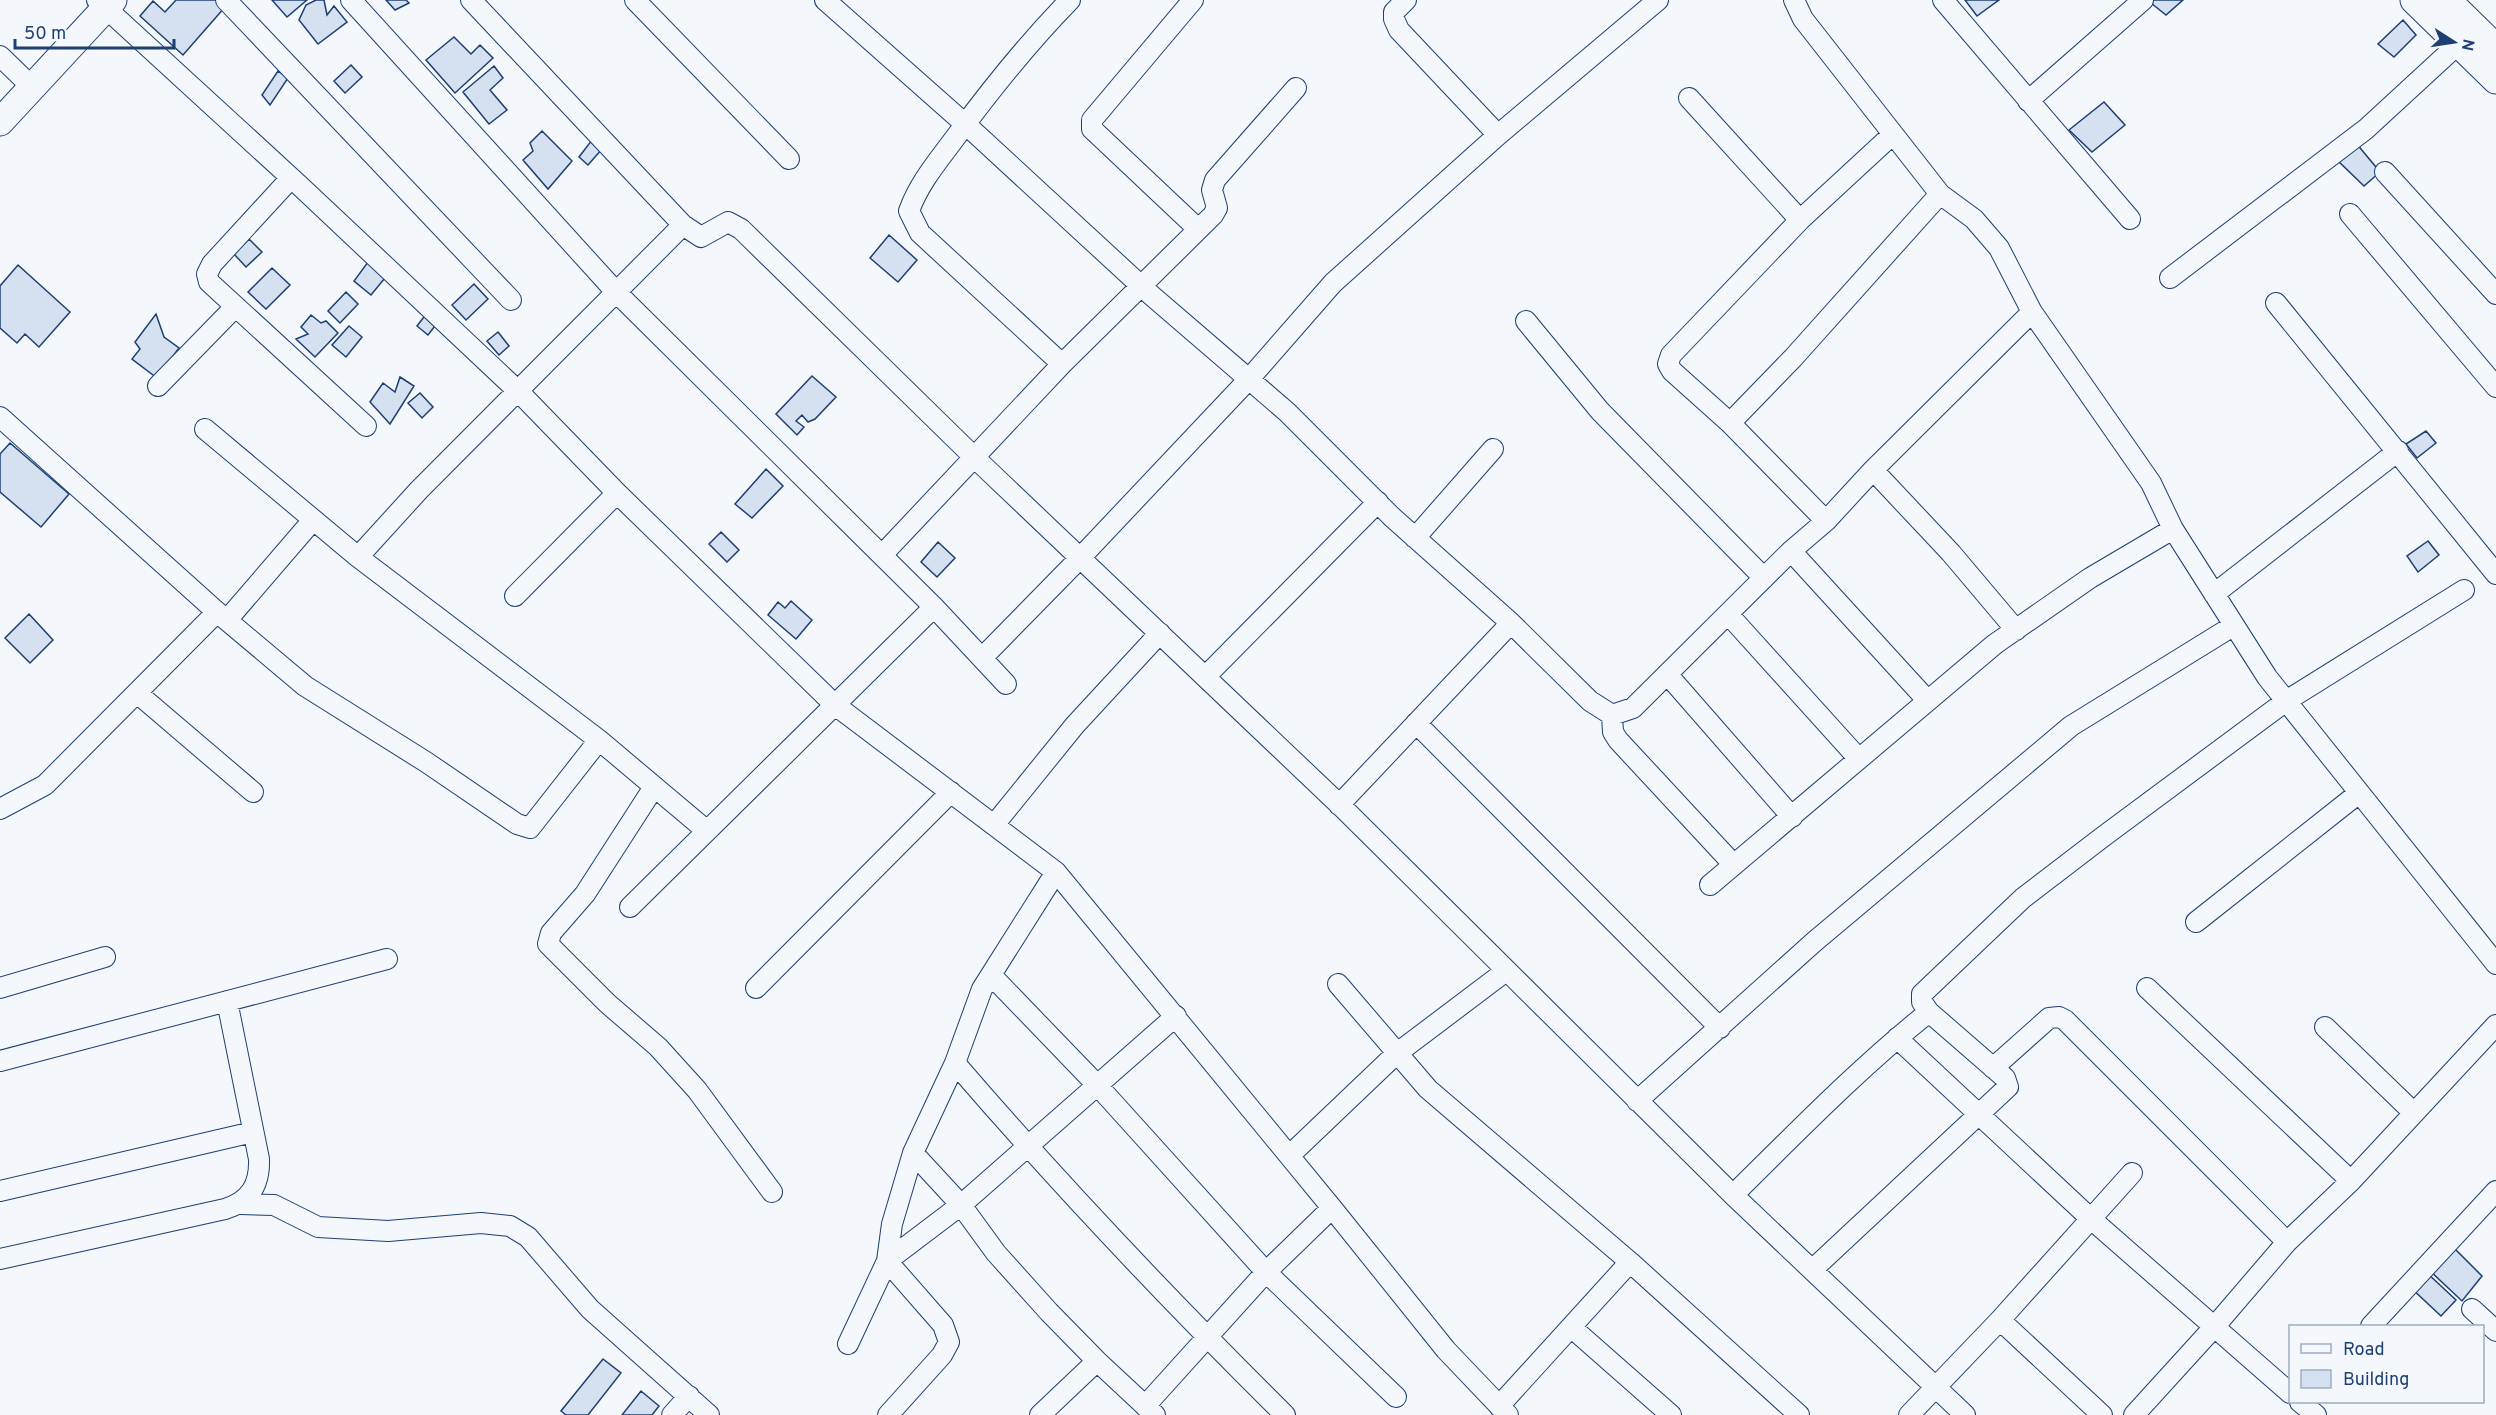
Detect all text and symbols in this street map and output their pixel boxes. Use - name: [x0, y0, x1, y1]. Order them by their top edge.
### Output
- scale bar: [15, 12, 174, 50]
- north arrow: [2424, 12, 2484, 72]
- text: 50 m: [24, 23, 66, 46]
- text: N: [2456, 37, 2478, 52]
- legend: [2289, 1325, 2484, 1403]
- text: Road: [2343, 1339, 2385, 1362]
- text: Building: [2343, 1369, 2409, 1392]

